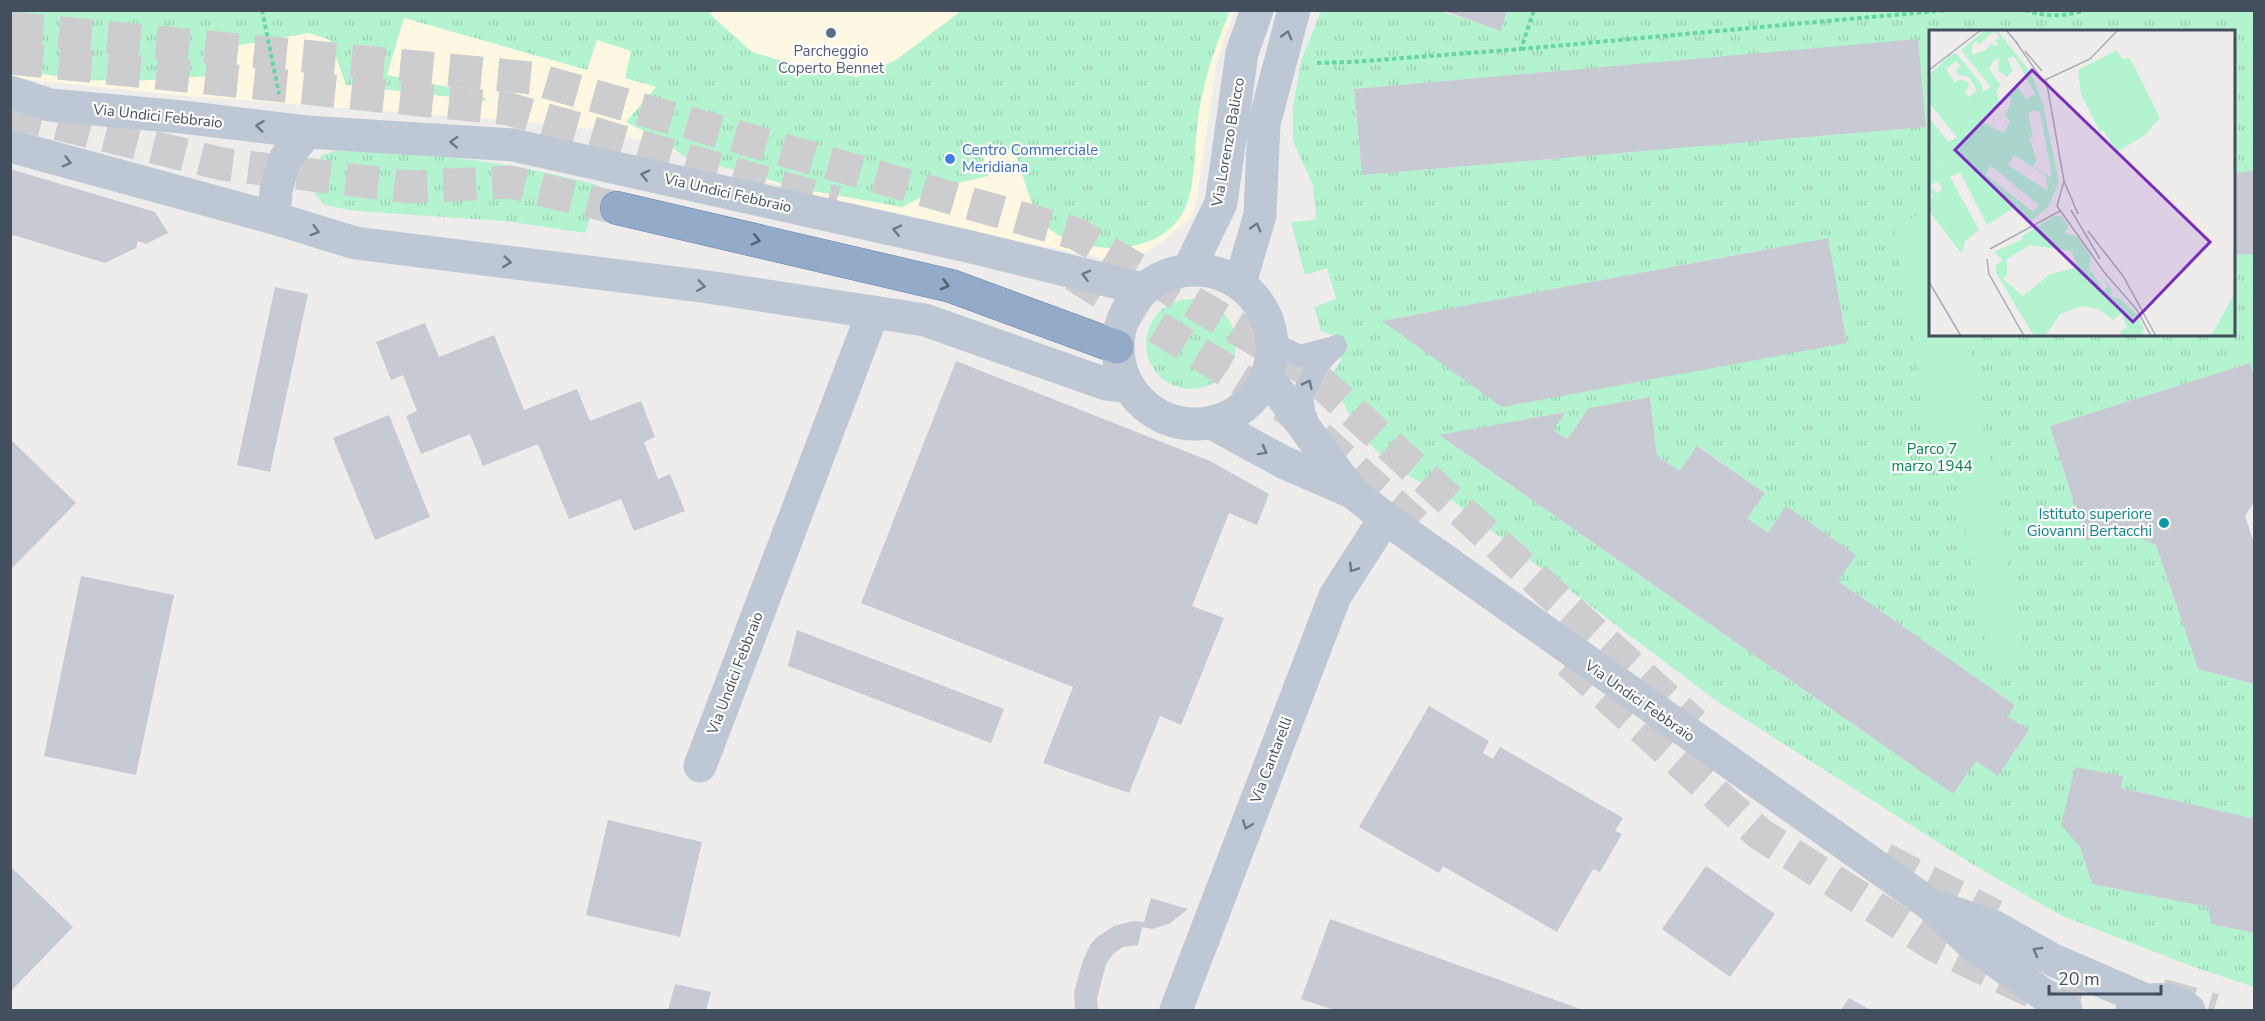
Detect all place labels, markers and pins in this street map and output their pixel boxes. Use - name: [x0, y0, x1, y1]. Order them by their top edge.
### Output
- marker: Parcheggio Coperto Bennet: [824, 26, 838, 40]
- place label: Parcheggio Coperto Bennet: [778, 41, 885, 78]
- place label: Centro Commerciale Meridiana: [962, 140, 1098, 177]
- marker: Centro Commerciale Meridiana: [943, 152, 957, 166]
- place label: Istituto superiore Giovanni Bertacchi: [2027, 504, 2152, 541]
- marker: Istituto superiore Giovanni Bertacchi: [2157, 516, 2171, 530]

